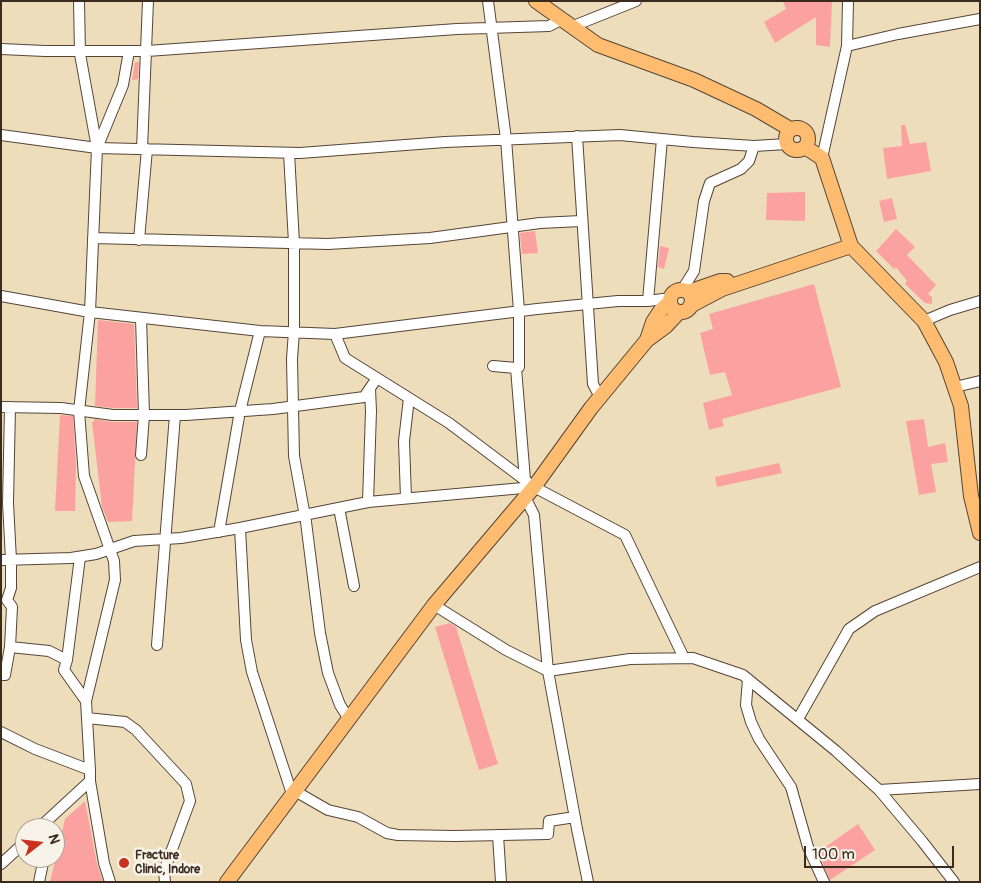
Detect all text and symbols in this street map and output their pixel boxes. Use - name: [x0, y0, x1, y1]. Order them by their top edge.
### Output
- north arrow: [15, 818, 65, 868]
- text: N: [44, 832, 63, 846]
- scale bar: [806, 836, 956, 868]
- text: 100 m: [812, 845, 855, 864]
- place label: Fracture Clinic, Indore: [135, 849, 200, 877]
- marker: Fracture Clinic, Indore: [117, 856, 131, 870]

